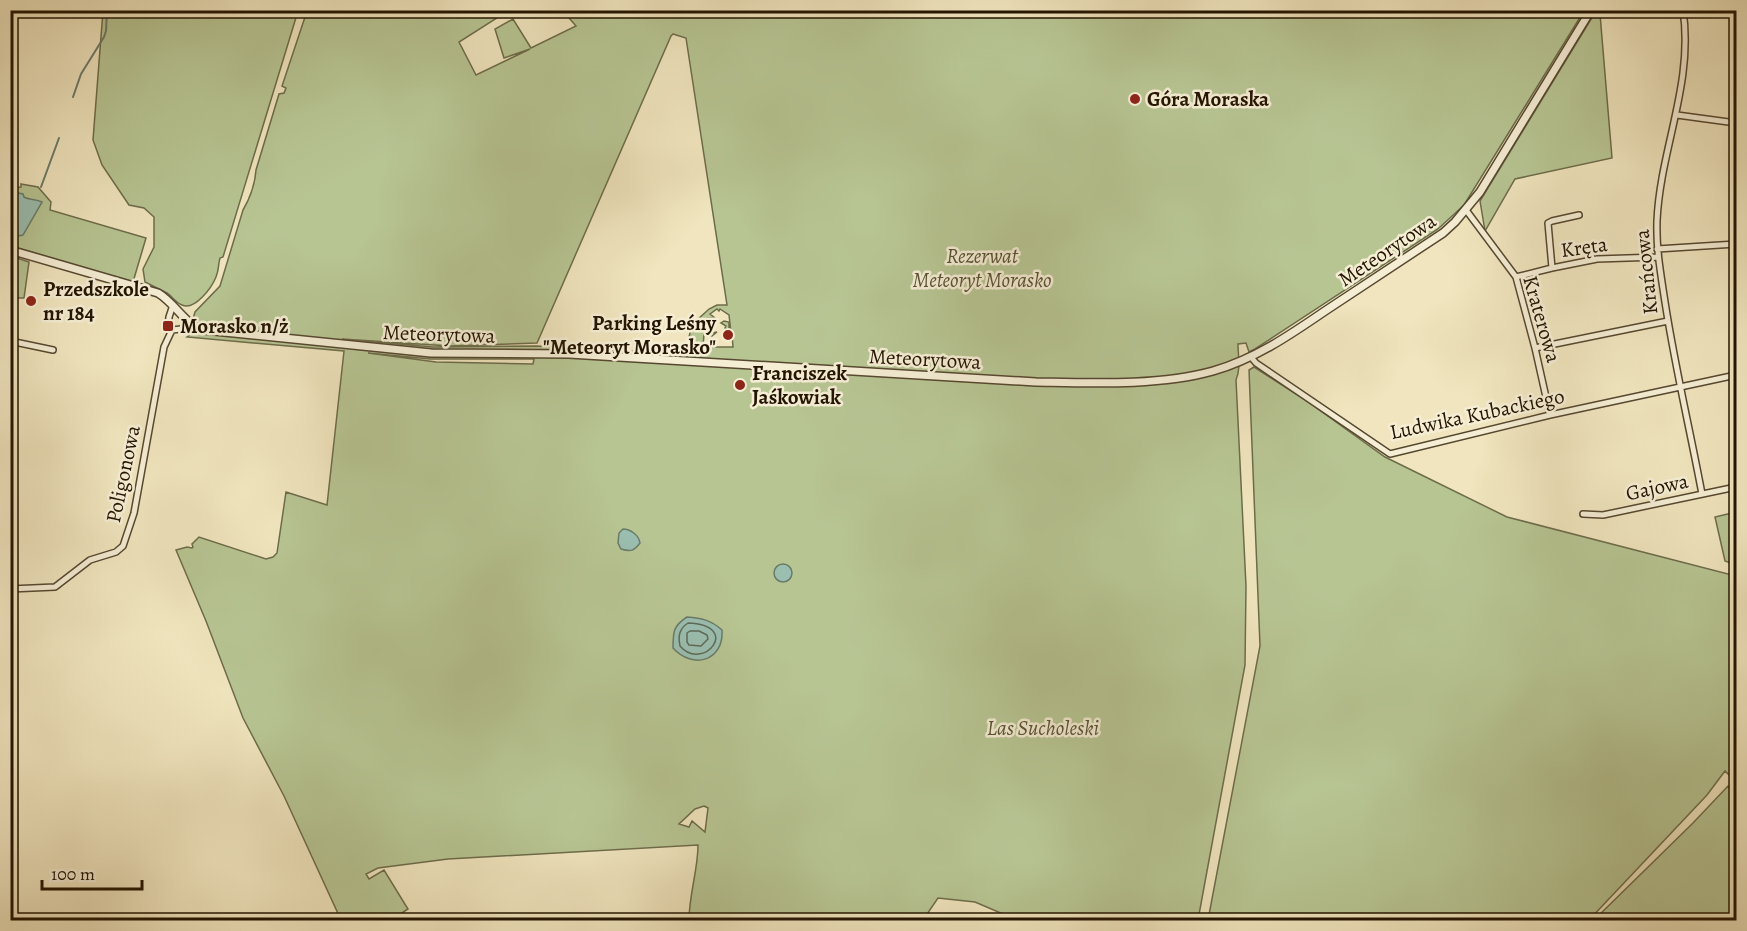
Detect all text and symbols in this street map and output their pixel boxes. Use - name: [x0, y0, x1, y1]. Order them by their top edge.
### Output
- place label: Góra Moraska: [1147, 85, 1270, 113]
- marker: Góra Moraska: [1128, 92, 1142, 106]
- street label: Meteorytowa: [1332, 207, 1442, 293]
- street label: Krańcowa: [1628, 228, 1664, 316]
- street label: Kręta: [1559, 230, 1609, 264]
- park label: Rezerwat Meteoryt Morasko: [913, 242, 1051, 294]
- street label: Kraterowa: [1516, 272, 1568, 366]
- place label: Przedszkole nr 184: [43, 275, 149, 327]
- marker: Przedszkole nr 184: [24, 294, 38, 308]
- place label: Parking Leśny "Meteoryt Morasko": [543, 309, 717, 361]
- place label: Morasko n/ż: [180, 312, 289, 340]
- street label: Meteorytowa: [382, 318, 496, 350]
- marker: Morasko n/ż: [161, 319, 175, 333]
- marker: Parking Leśny "Meteoryt Morasko": [721, 328, 735, 342]
- street label: Meteorytowa: [868, 342, 982, 376]
- place label: Franciszek Jaśkowiak: [752, 359, 847, 411]
- marker: Franciszek Jaśkowiak: [733, 378, 747, 392]
- street label: Ludwika Kubackiego: [1387, 382, 1567, 446]
- street label: Poligonowa: [99, 422, 147, 525]
- street label: Gajowa: [1623, 467, 1691, 507]
- park label: Las Sucholeski: [987, 714, 1099, 742]
- scale bar: [42, 853, 142, 891]
- text: 100 m: [51, 862, 95, 886]

